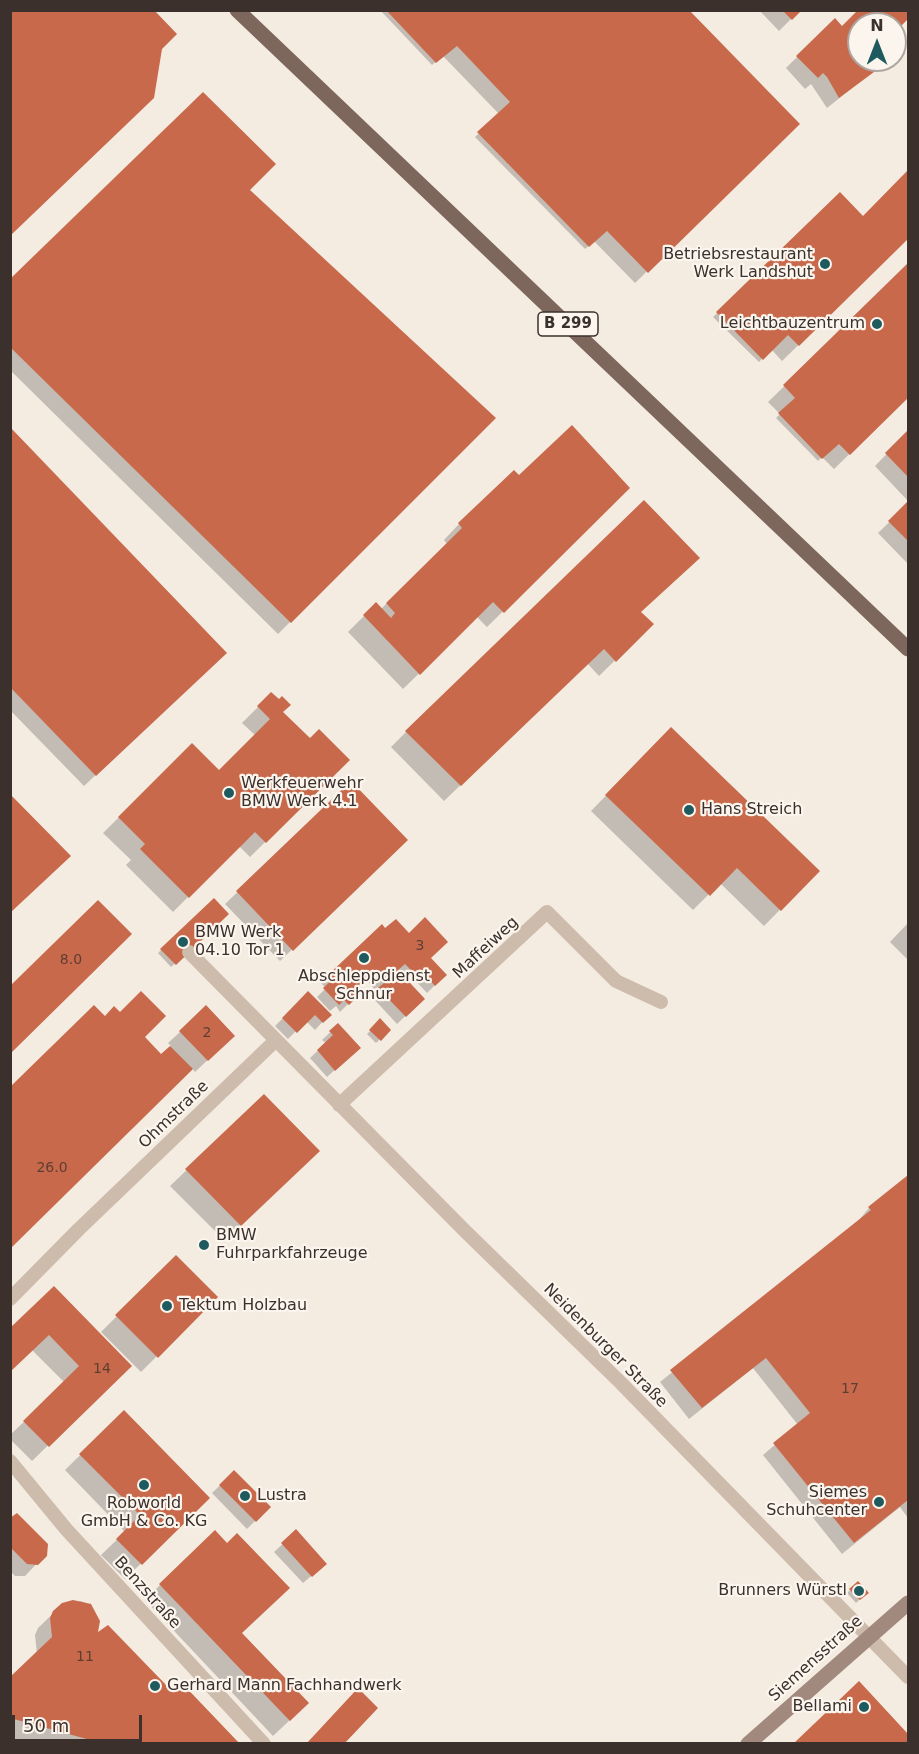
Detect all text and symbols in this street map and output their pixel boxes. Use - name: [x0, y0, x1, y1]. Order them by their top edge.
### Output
- north arrow: [847, 12, 907, 72]
- text: N: [870, 16, 884, 35]
- place label: Betriebsrestaurant Werk Landshut: [663, 245, 813, 283]
- marker: Betriebsrestaurant Werk Landshut: [818, 257, 832, 271]
- road number: B 299: [538, 312, 598, 336]
- place label: Leichtbauzentrum: [720, 314, 865, 334]
- marker: Leichtbauzentrum: [870, 317, 884, 331]
- place label: Werkfeuerwehr BMW Werk 4.1: [241, 774, 363, 812]
- marker: Werkfeuerwehr BMW Werk 4.1: [222, 786, 236, 800]
- place label: Hans Streich: [701, 800, 802, 820]
- marker: Hans Streich: [682, 803, 696, 817]
- street label: Maffeiweg: [449, 913, 523, 983]
- place label: BMW Werk 04.10 Tor 1: [195, 923, 285, 961]
- marker: BMW Werk 04.10 Tor 1: [176, 935, 190, 949]
- house number: 3: [416, 938, 424, 954]
- marker: Abschleppdienst Schnur: [357, 951, 371, 965]
- house number: 8.0: [60, 952, 82, 968]
- place label: Abschleppdienst Schnur: [298, 967, 430, 1005]
- house number: 2: [203, 1025, 211, 1041]
- street label: Ohmstraße: [135, 1077, 213, 1153]
- house number: 26.0: [36, 1160, 68, 1176]
- place label: BMW Fuhrparkfahrzeuge: [216, 1226, 368, 1264]
- marker: BMW Fuhrparkfahrzeuge: [197, 1238, 211, 1252]
- street label: Neidenburger Straße: [539, 1280, 671, 1412]
- place label: Tektum Holzbau: [179, 1296, 307, 1316]
- marker: Tektum Holzbau: [160, 1299, 174, 1313]
- house number: 14: [93, 1361, 111, 1377]
- house number: 17: [841, 1381, 859, 1397]
- marker: Robworld GmbH & Co. KG: [137, 1478, 151, 1492]
- place label: Siemes Schuhcenter: [766, 1483, 867, 1521]
- place label: Lustra: [257, 1486, 307, 1506]
- marker: Lustra: [238, 1489, 252, 1503]
- place label: Robworld GmbH & Co. KG: [81, 1494, 207, 1532]
- marker: Siemes Schuhcenter: [872, 1495, 886, 1509]
- street label: Benzstraße: [110, 1553, 184, 1633]
- place label: Brunners Würstl: [718, 1581, 847, 1601]
- marker: Brunners Würstl: [852, 1584, 866, 1598]
- street label: Siemensstraße: [765, 1612, 867, 1706]
- house number: 11: [76, 1649, 94, 1665]
- place label: Gerhard Mann Fachhandwerk: [167, 1676, 401, 1696]
- marker: Gerhard Mann Fachhandwerk: [148, 1679, 162, 1693]
- place label: Bellami: [792, 1697, 852, 1717]
- marker: Bellami: [857, 1700, 871, 1714]
- scale bar: [15, 1703, 146, 1741]
- text: 50 m: [23, 1715, 69, 1736]

